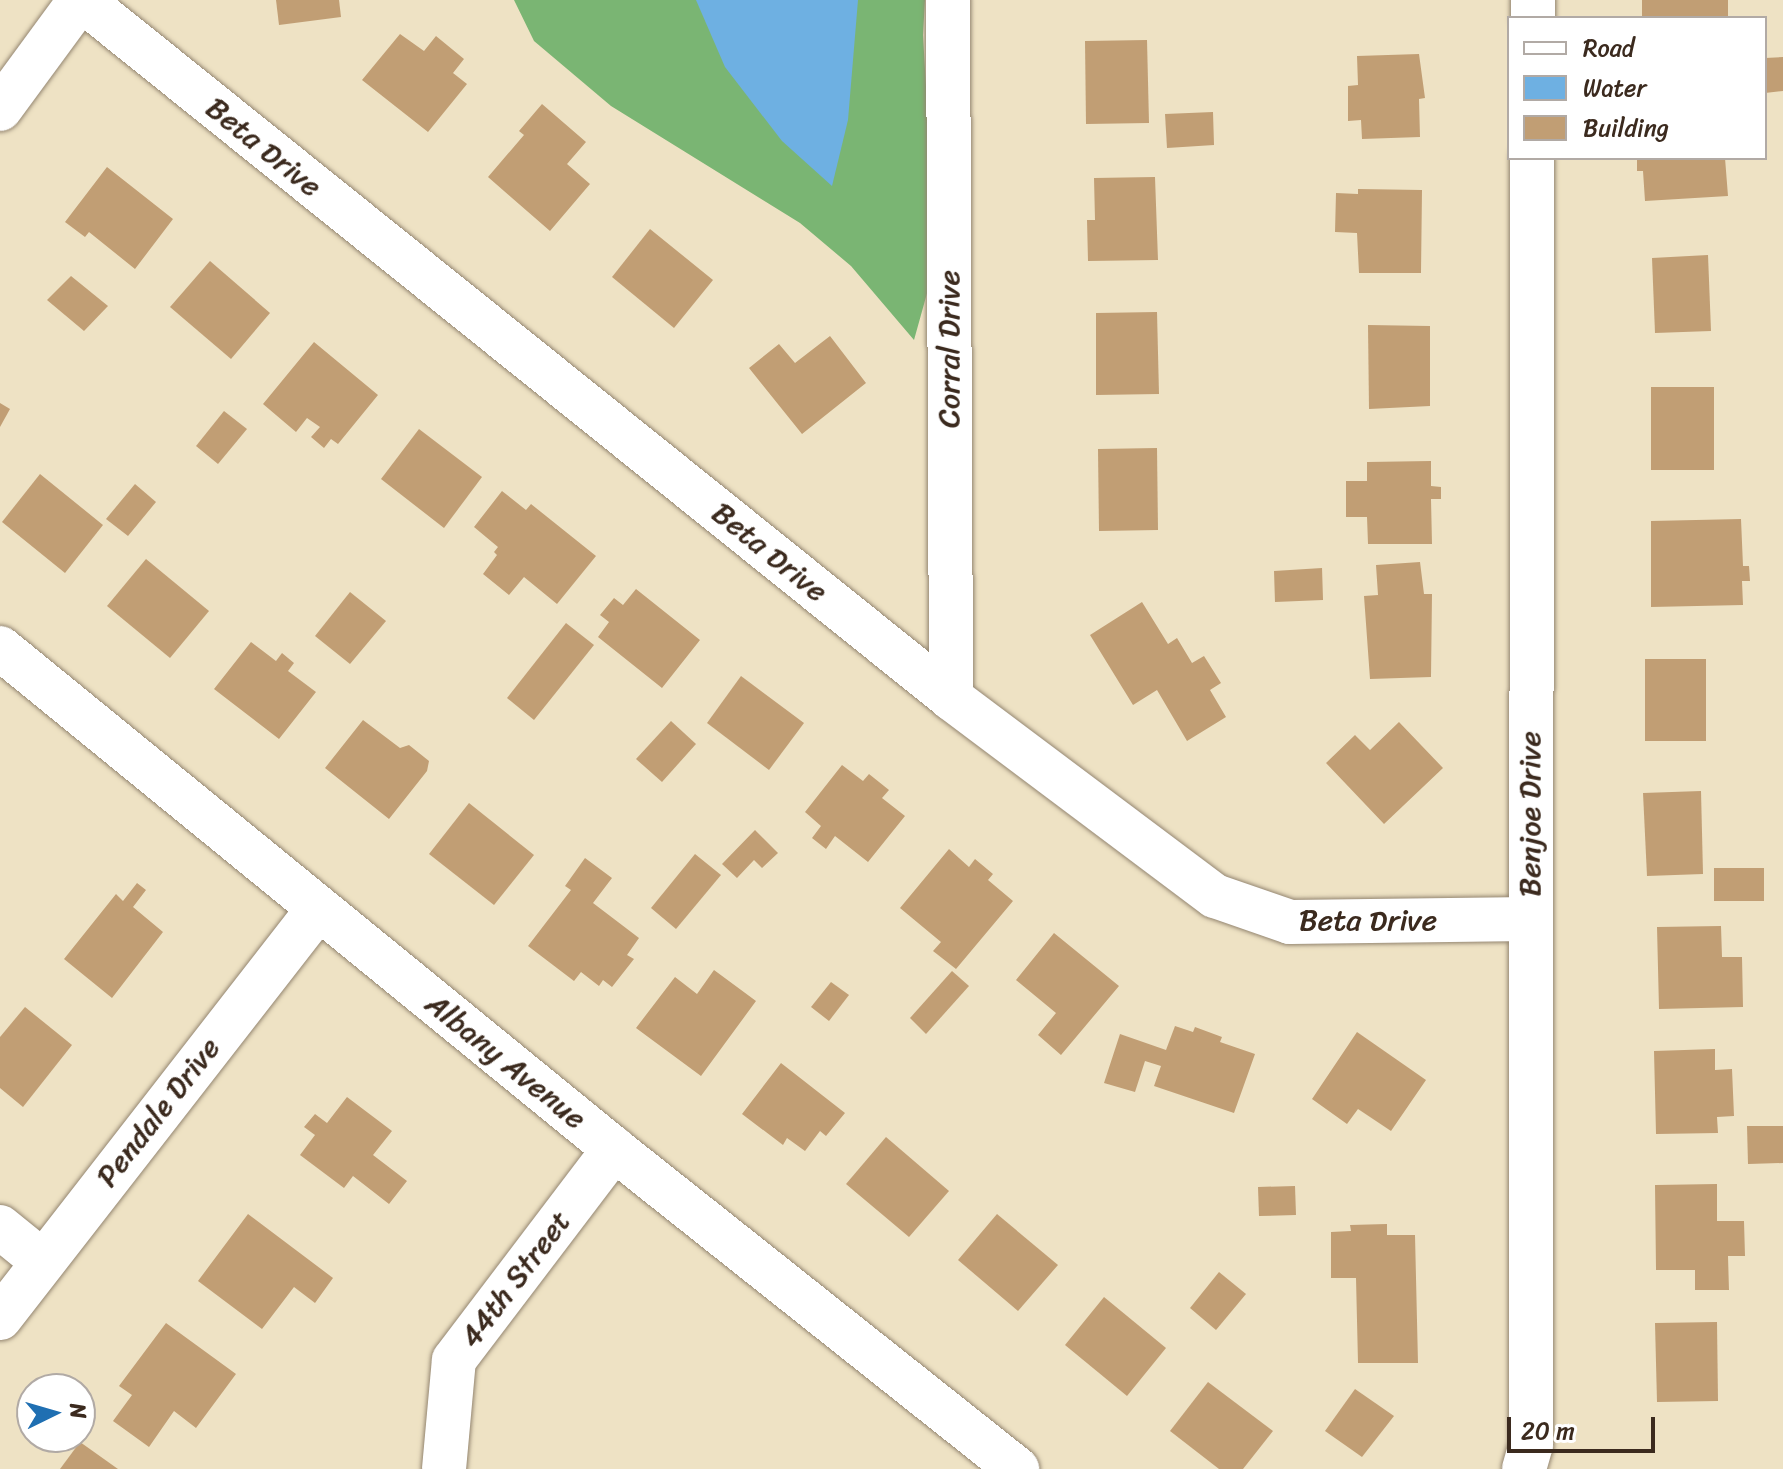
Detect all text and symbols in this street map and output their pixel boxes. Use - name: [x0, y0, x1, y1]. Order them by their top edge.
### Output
- legend: [1507, 16, 1767, 160]
- text: Road: [1583, 27, 1634, 69]
- text: Water: [1583, 67, 1646, 109]
- street label: Beta Drive: [199, 90, 329, 204]
- text: Building: [1583, 107, 1669, 149]
- street label: Corral Drive: [931, 270, 967, 428]
- street label: Beta Drive: [705, 495, 835, 609]
- street label: Benjoe Drive: [1512, 731, 1548, 897]
- street label: Beta Drive: [1299, 902, 1437, 938]
- street label: Albany Avenue: [419, 986, 593, 1136]
- street label: Pendale Drive: [89, 1030, 227, 1194]
- street label: 44th Street: [452, 1204, 578, 1354]
- north arrow: [16, 1373, 96, 1453]
- scale bar: [1511, 1401, 1659, 1451]
- text: N: [58, 1402, 99, 1420]
- text: 20 m: [1521, 1410, 1575, 1452]

